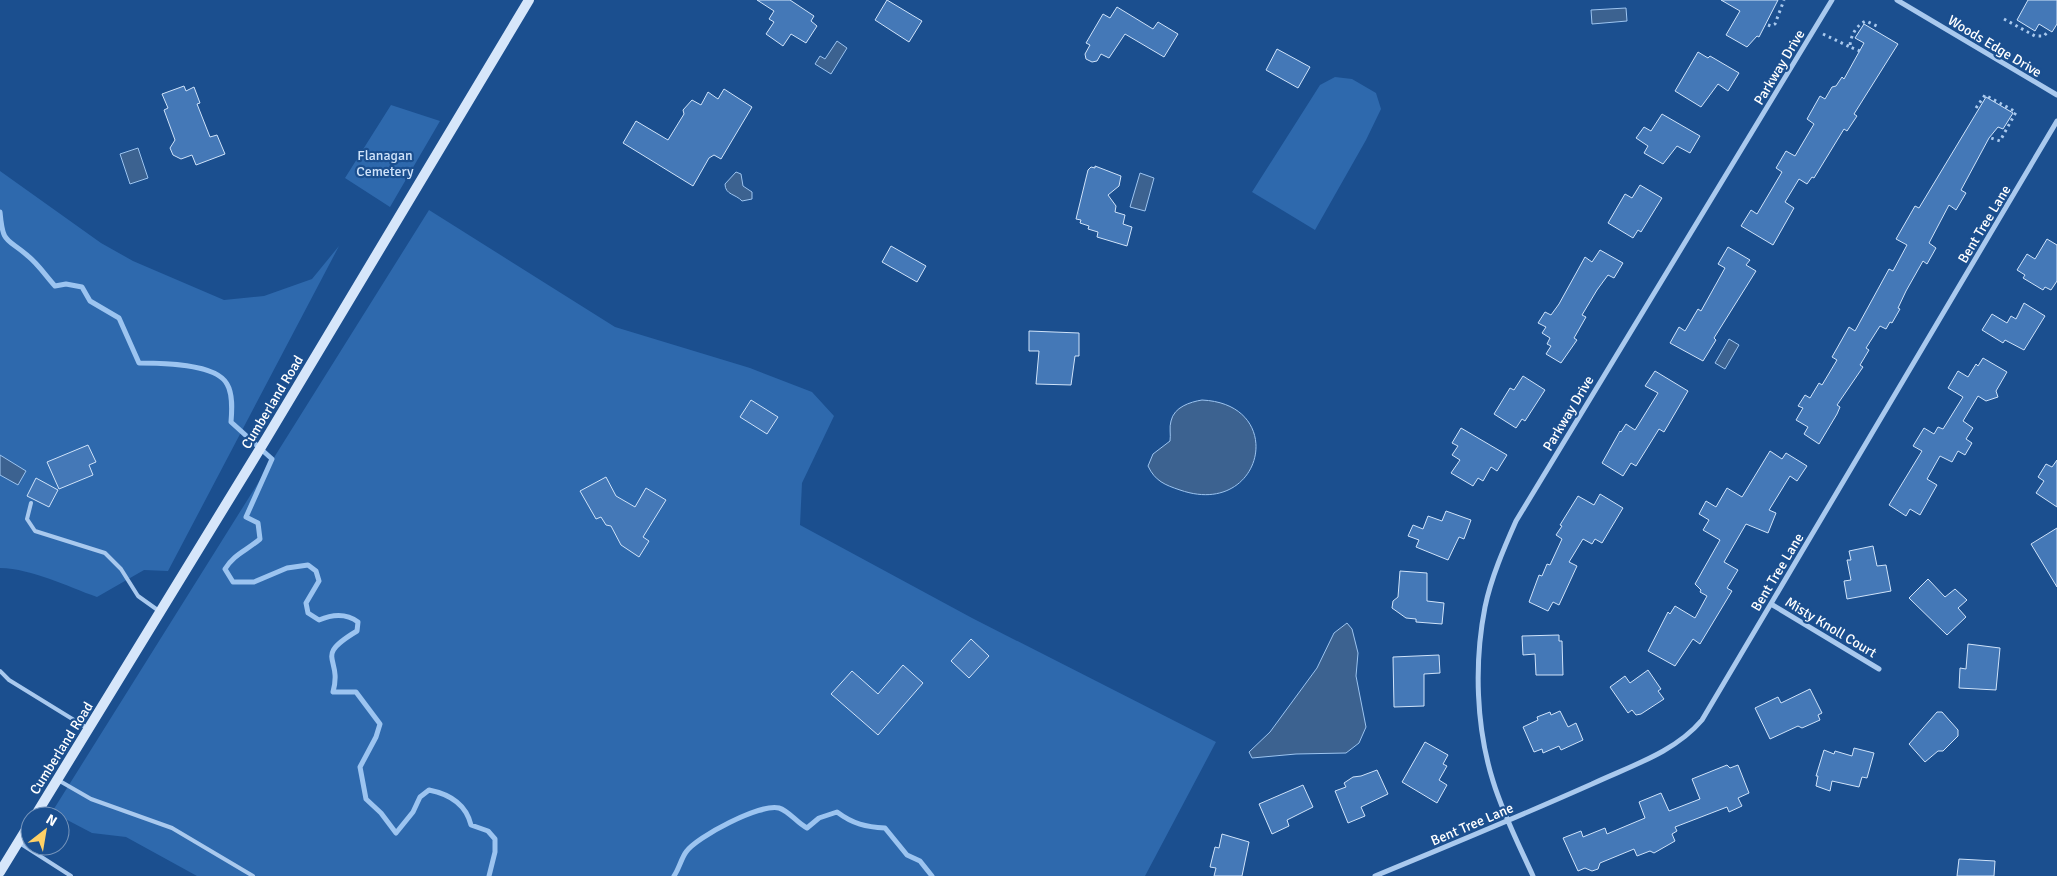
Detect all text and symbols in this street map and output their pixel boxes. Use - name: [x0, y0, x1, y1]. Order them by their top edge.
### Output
- street label: Woods Edge Drive: [1945, 12, 2045, 81]
- street label: Parkway Drive: [1750, 27, 1809, 108]
- park label: Flanagan Cemetery: [356, 147, 414, 180]
- street label: Bent Tree Lane: [1954, 182, 2014, 266]
- street label: Cumberland Road: [238, 352, 307, 452]
- street label: Parkway Drive: [1539, 373, 1598, 454]
- street label: Bent Tree Lane: [1747, 530, 1807, 614]
- street label: Misty Knoll Court: [1782, 593, 1880, 662]
- street label: Cumberland Road: [26, 699, 97, 798]
- street label: Bent Tree Lane: [1428, 799, 1516, 850]
- north arrow: [20, 806, 70, 856]
- text: N: [43, 810, 60, 830]

